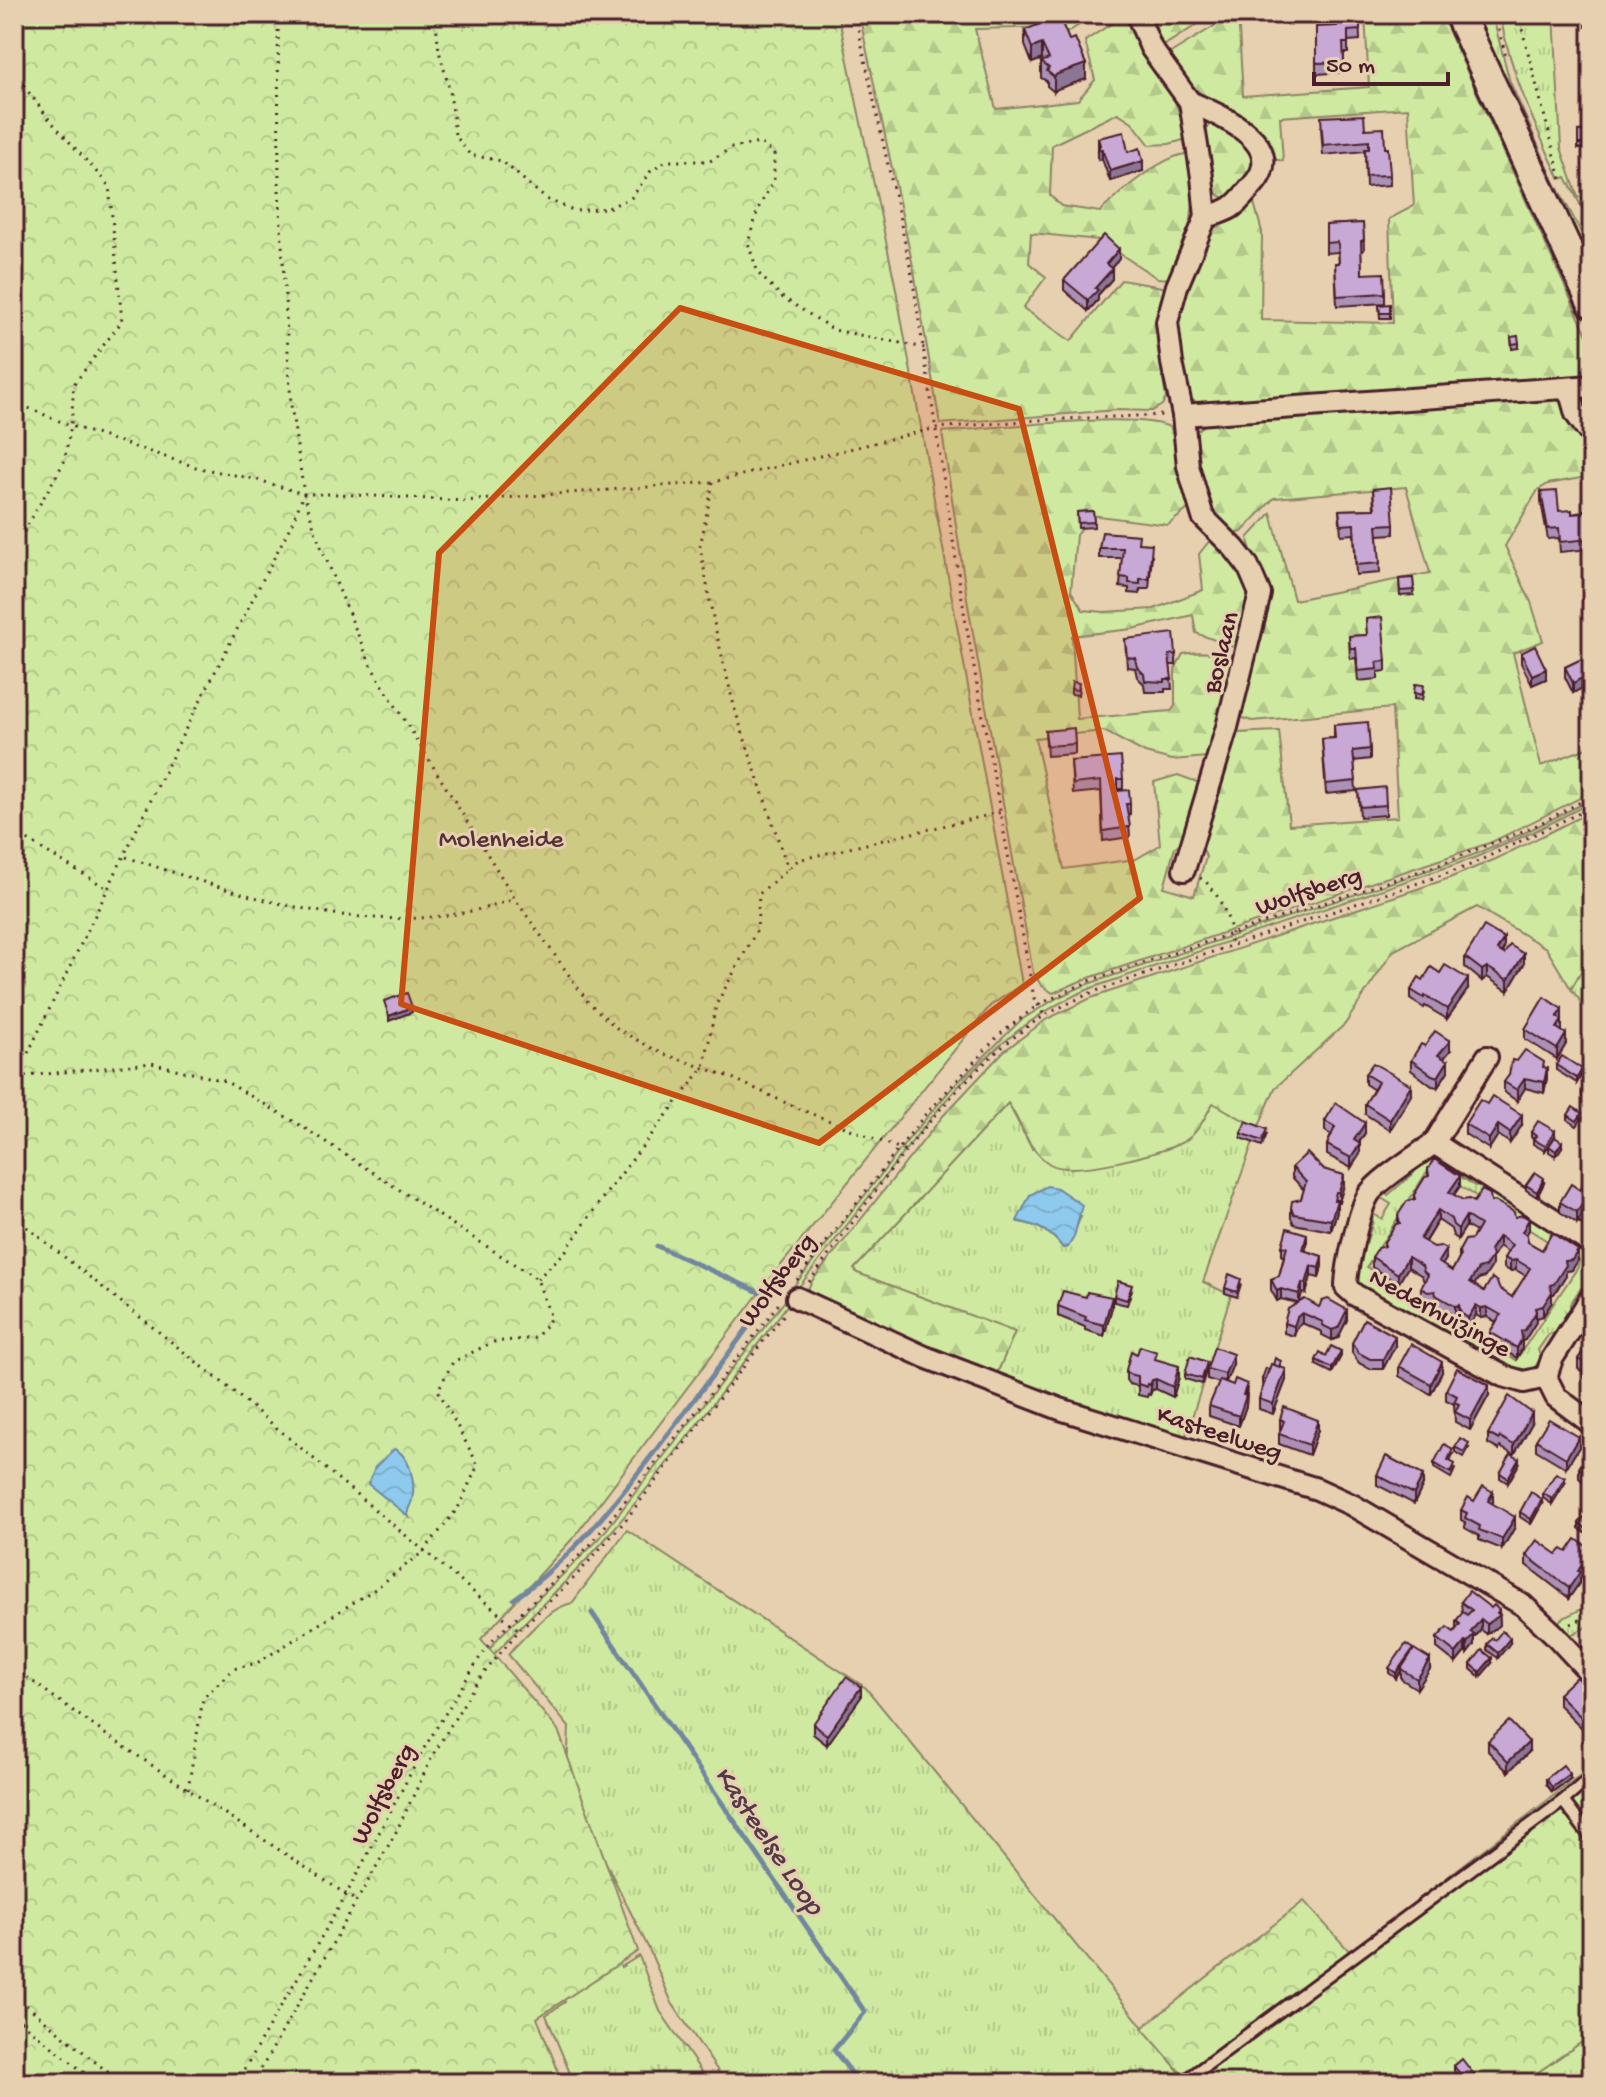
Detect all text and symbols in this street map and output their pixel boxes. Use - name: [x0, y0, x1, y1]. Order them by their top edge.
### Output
- scale bar: [1314, 36, 1448, 86]
- text: 50 m: [1326, 53, 1375, 82]
- street label: Boslaan: [1198, 608, 1249, 698]
- park label: Molenheide: [439, 826, 564, 857]
- street label: Wolfsberg: [1252, 862, 1366, 925]
- street label: Wolfsberg: [733, 1228, 824, 1335]
- street label: Nederhuizinge: [1362, 1263, 1516, 1367]
- street label: Kasteelweg: [1152, 1400, 1285, 1470]
- street label: Wolfsberg: [345, 1739, 424, 1851]
- water label: Kasteelse Loop: [705, 1761, 830, 1924]

